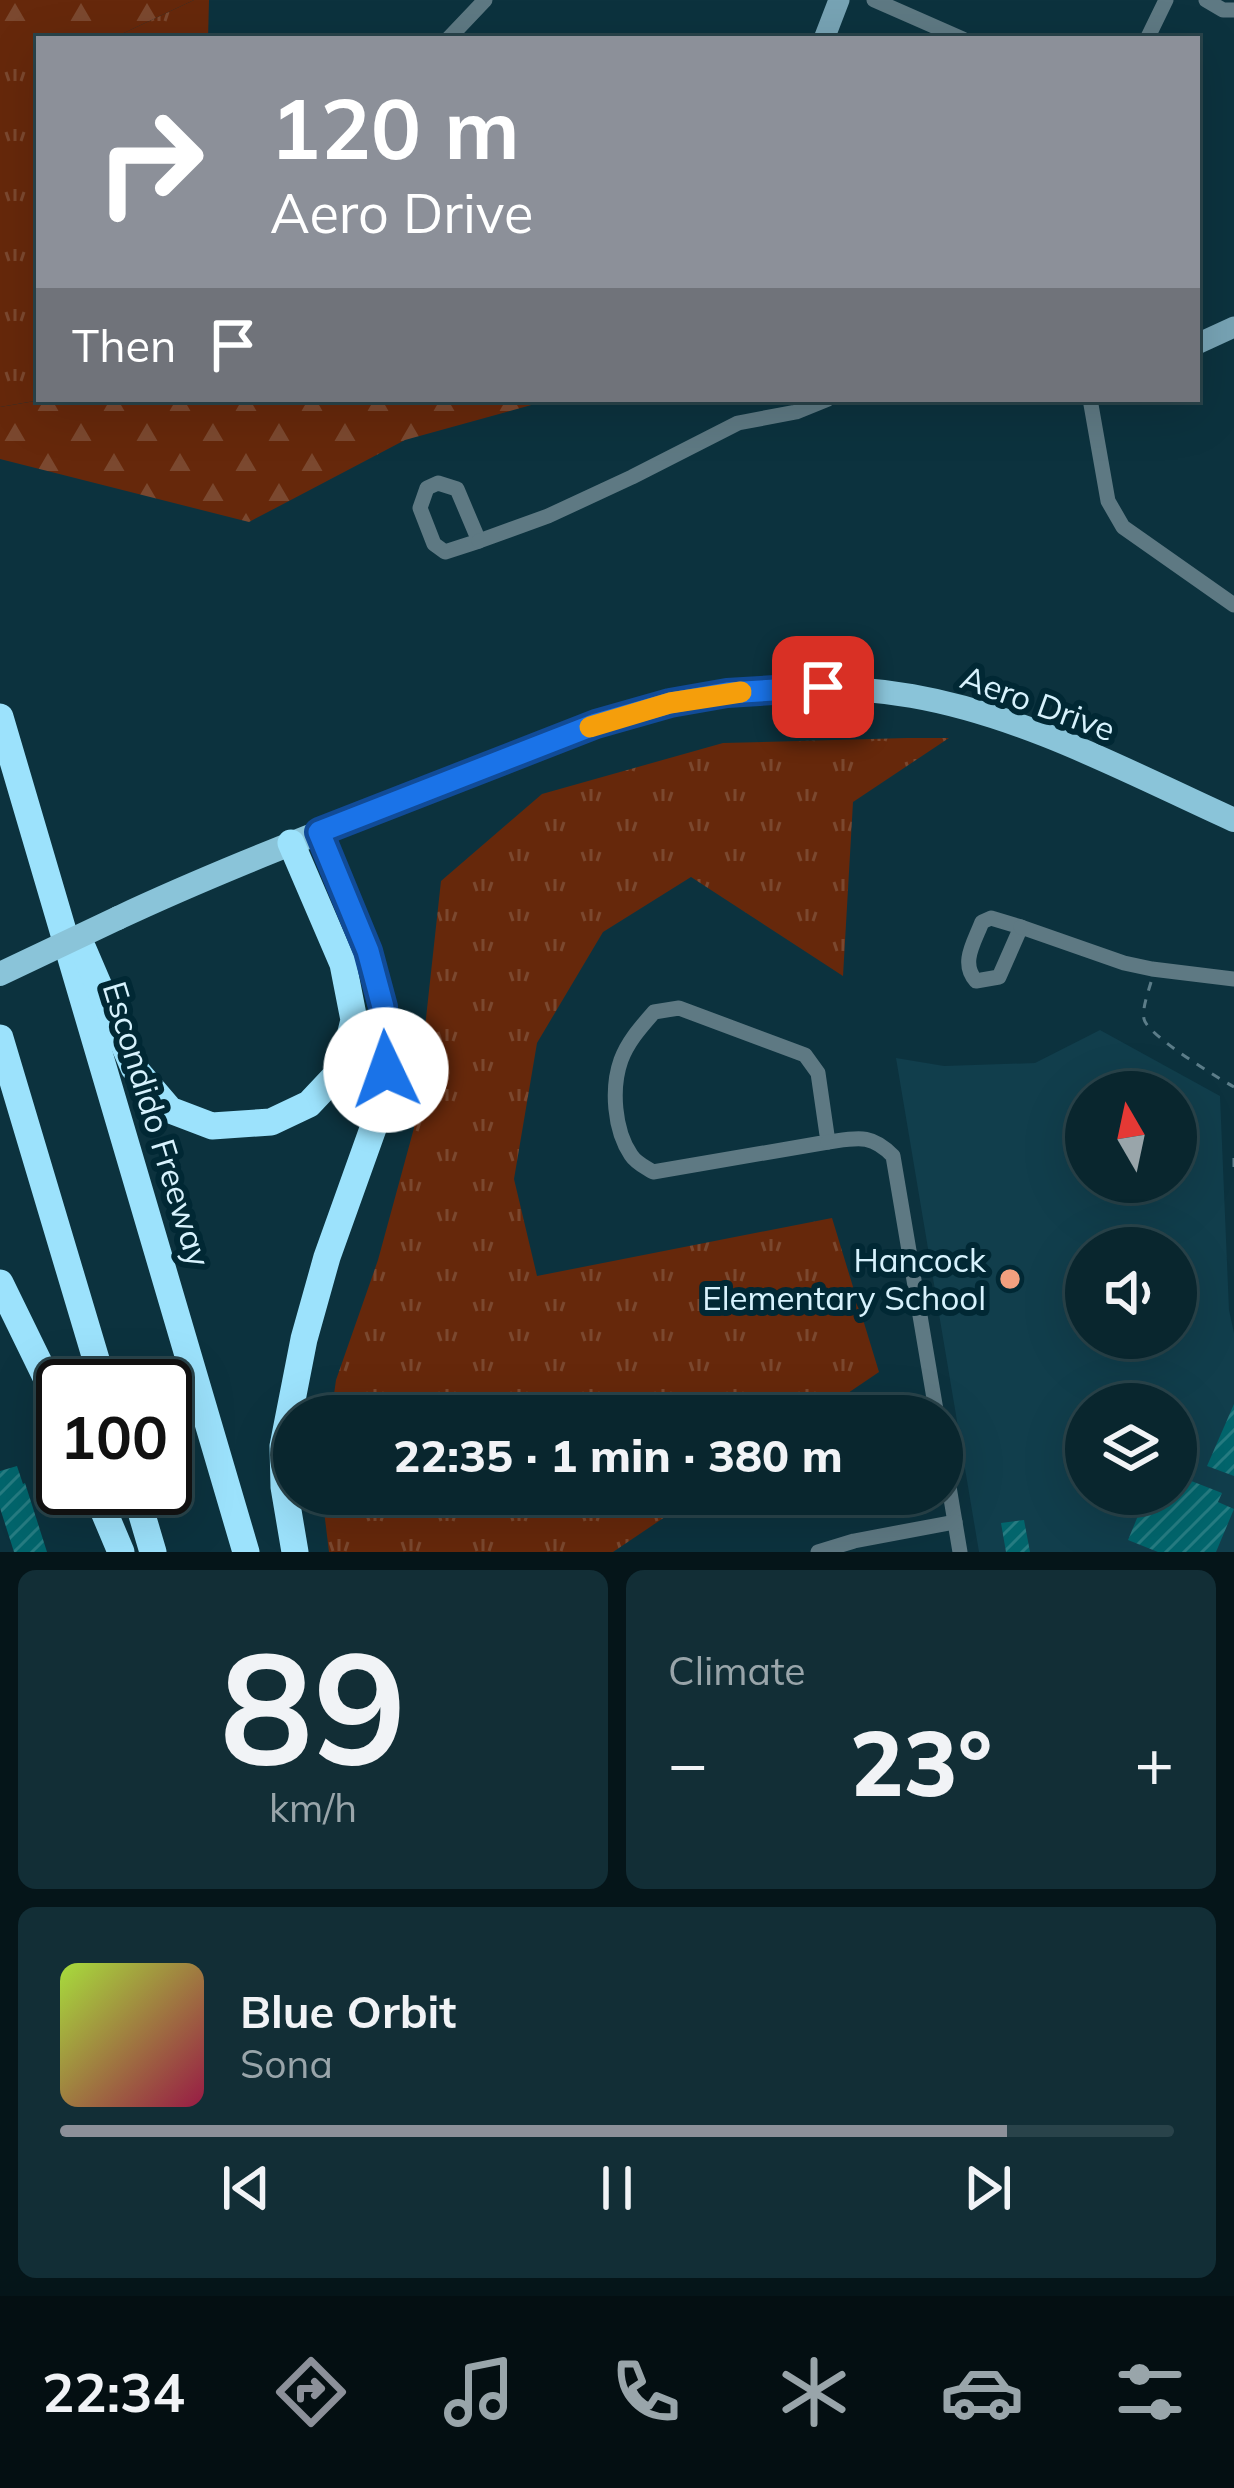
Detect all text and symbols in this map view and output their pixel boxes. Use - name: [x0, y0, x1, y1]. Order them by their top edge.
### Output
- text: 120 m: [270, 75, 520, 180]
- icon: right: [72, 84, 228, 240]
- text: Aero Drive: [270, 179, 533, 247]
- icon: arrive: [200, 312, 266, 378]
- text: Then: [72, 317, 176, 373]
- pin: [772, 636, 874, 738]
- icon: arrive: [790, 654, 856, 720]
- street label: Aero Drive: [956, 656, 1121, 749]
- street label: Escondido Freeway: [95, 976, 220, 1272]
- position arrow: [323, 1007, 449, 1133]
- north arrow: [1065, 1071, 1197, 1203]
- map controls: [1065, 1071, 1197, 1515]
- button: sound: [1065, 1227, 1197, 1359]
- place label: Hancock Elementary School: [702, 1239, 987, 1318]
- marker: Hancock Elementary School: [997, 1266, 1023, 1292]
- speed limit sign: 100: [36, 1359, 192, 1515]
- button: layers: [1065, 1383, 1197, 1515]
- text: 22:35 · 1 min · 380 m: [393, 1427, 843, 1483]
- text: 89: [219, 1607, 407, 1803]
- text: Climate: [668, 1646, 806, 1695]
- text: 23°: [850, 1706, 992, 1819]
- text: −: [668, 1721, 708, 1804]
- text: +: [1134, 1721, 1174, 1804]
- text: km/h: [269, 1783, 357, 1832]
- text: Blue Orbit: [240, 1983, 456, 2039]
- text: Sona: [240, 2039, 333, 2088]
- icon: previous: [213, 2155, 279, 2221]
- icon: pause: [584, 2155, 650, 2221]
- icon: next: [955, 2155, 1021, 2221]
- icon: directions: [269, 2350, 353, 2434]
- icon: music: [437, 2350, 521, 2434]
- icon: phone: [604, 2350, 688, 2434]
- icon: climate: [772, 2350, 856, 2434]
- icon: car: [940, 2350, 1024, 2434]
- icon: filters: [1108, 2350, 1192, 2434]
- text: 22:34: [42, 2358, 185, 2426]

